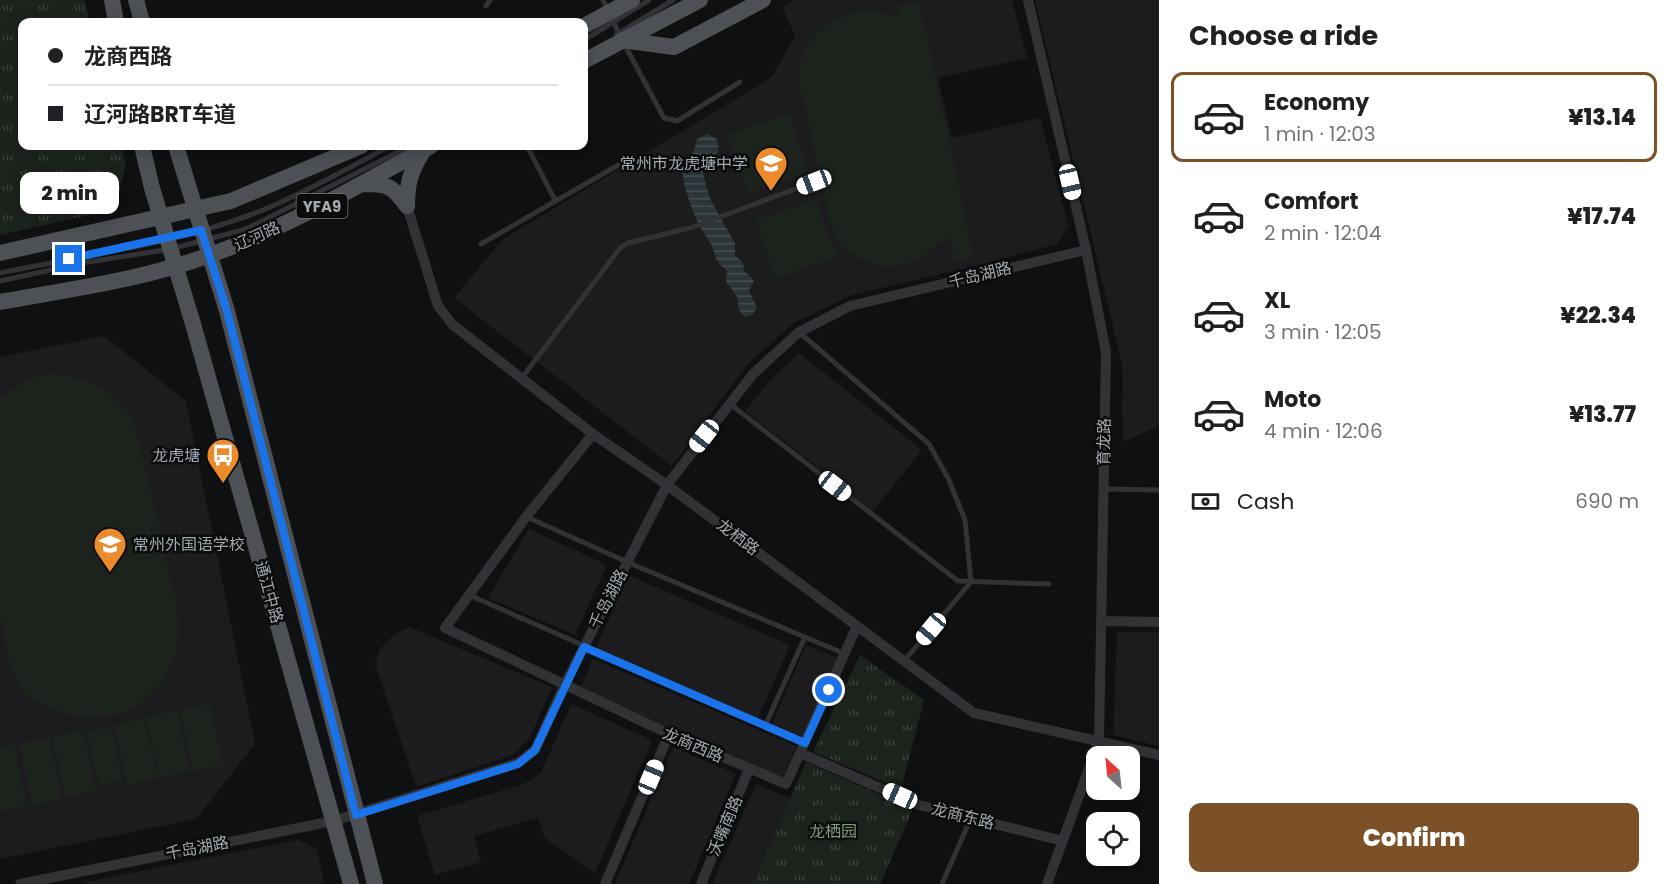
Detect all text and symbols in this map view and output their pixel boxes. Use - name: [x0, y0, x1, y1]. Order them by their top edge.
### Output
- text: Choose a ride: [1189, 17, 1378, 54]
- text: 龙商西路: [84, 41, 172, 72]
- text: Economy: [1264, 87, 1369, 118]
- icon: car: [1192, 90, 1246, 144]
- text: 辽河路BRT车道: [84, 99, 236, 130]
- text: ¥13.14: [1568, 102, 1636, 133]
- text: 1 min · 12:03: [1264, 120, 1375, 148]
- school or university icon: 常州市龙虎塘中学: [753, 145, 789, 192]
- place label: 常州市龙虎塘中学: [620, 152, 748, 175]
- car: [1057, 162, 1083, 202]
- car: [794, 167, 834, 197]
- callout: 2 min: [20, 172, 118, 214]
- text: 2 min: [41, 179, 98, 207]
- text: Comfort: [1264, 186, 1358, 217]
- icon: car: [1192, 189, 1246, 243]
- road number: YFA9: [296, 194, 348, 218]
- text: ¥17.74: [1567, 201, 1636, 232]
- street label: 辽河路: [230, 216, 284, 256]
- text: 2 min · 12:04: [1264, 219, 1381, 247]
- route end: [55, 245, 82, 272]
- street label: 千岛湖路: [946, 256, 1014, 294]
- text: XL: [1264, 285, 1290, 316]
- icon: car: [1192, 288, 1246, 342]
- text: ¥22.34: [1560, 300, 1636, 331]
- text: 3 min · 12:05: [1264, 318, 1382, 346]
- text: Moto: [1264, 384, 1321, 415]
- icon: car: [1192, 387, 1246, 441]
- text: ¥13.77: [1569, 399, 1636, 430]
- car: [686, 416, 722, 456]
- text: 4 min · 12:06: [1264, 417, 1383, 445]
- street label: 育龙路: [1092, 418, 1116, 466]
- bus stop icon: 龙虎塘: [205, 437, 241, 484]
- place label: 龙虎塘: [152, 444, 200, 467]
- car: [815, 468, 855, 504]
- icon: cash: [1189, 485, 1222, 518]
- text: Cash: [1237, 486, 1294, 517]
- text: 690 m: [1575, 487, 1639, 515]
- street label: 龙栖路: [712, 513, 764, 561]
- school or university icon: 常州外国语学校: [92, 526, 128, 573]
- place label: 常州外国语学校: [133, 533, 245, 556]
- street label: 通江中路: [249, 558, 289, 626]
- street label: 千岛湖路: [583, 565, 633, 633]
- car: [913, 609, 949, 649]
- route start: [815, 676, 842, 703]
- street label: 龙商西路: [659, 722, 727, 768]
- north arrow: [1086, 746, 1140, 800]
- map controls: [1086, 746, 1140, 866]
- car: [636, 757, 666, 797]
- car: [880, 780, 920, 812]
- street label: 沃嘴南路: [702, 792, 748, 860]
- street label: 龙商东路: [929, 797, 997, 835]
- button: Confirm: [1189, 803, 1639, 872]
- button: locate: [1086, 812, 1140, 866]
- park label: 龙栖园: [809, 820, 857, 843]
- street label: 千岛湖路: [163, 831, 231, 865]

